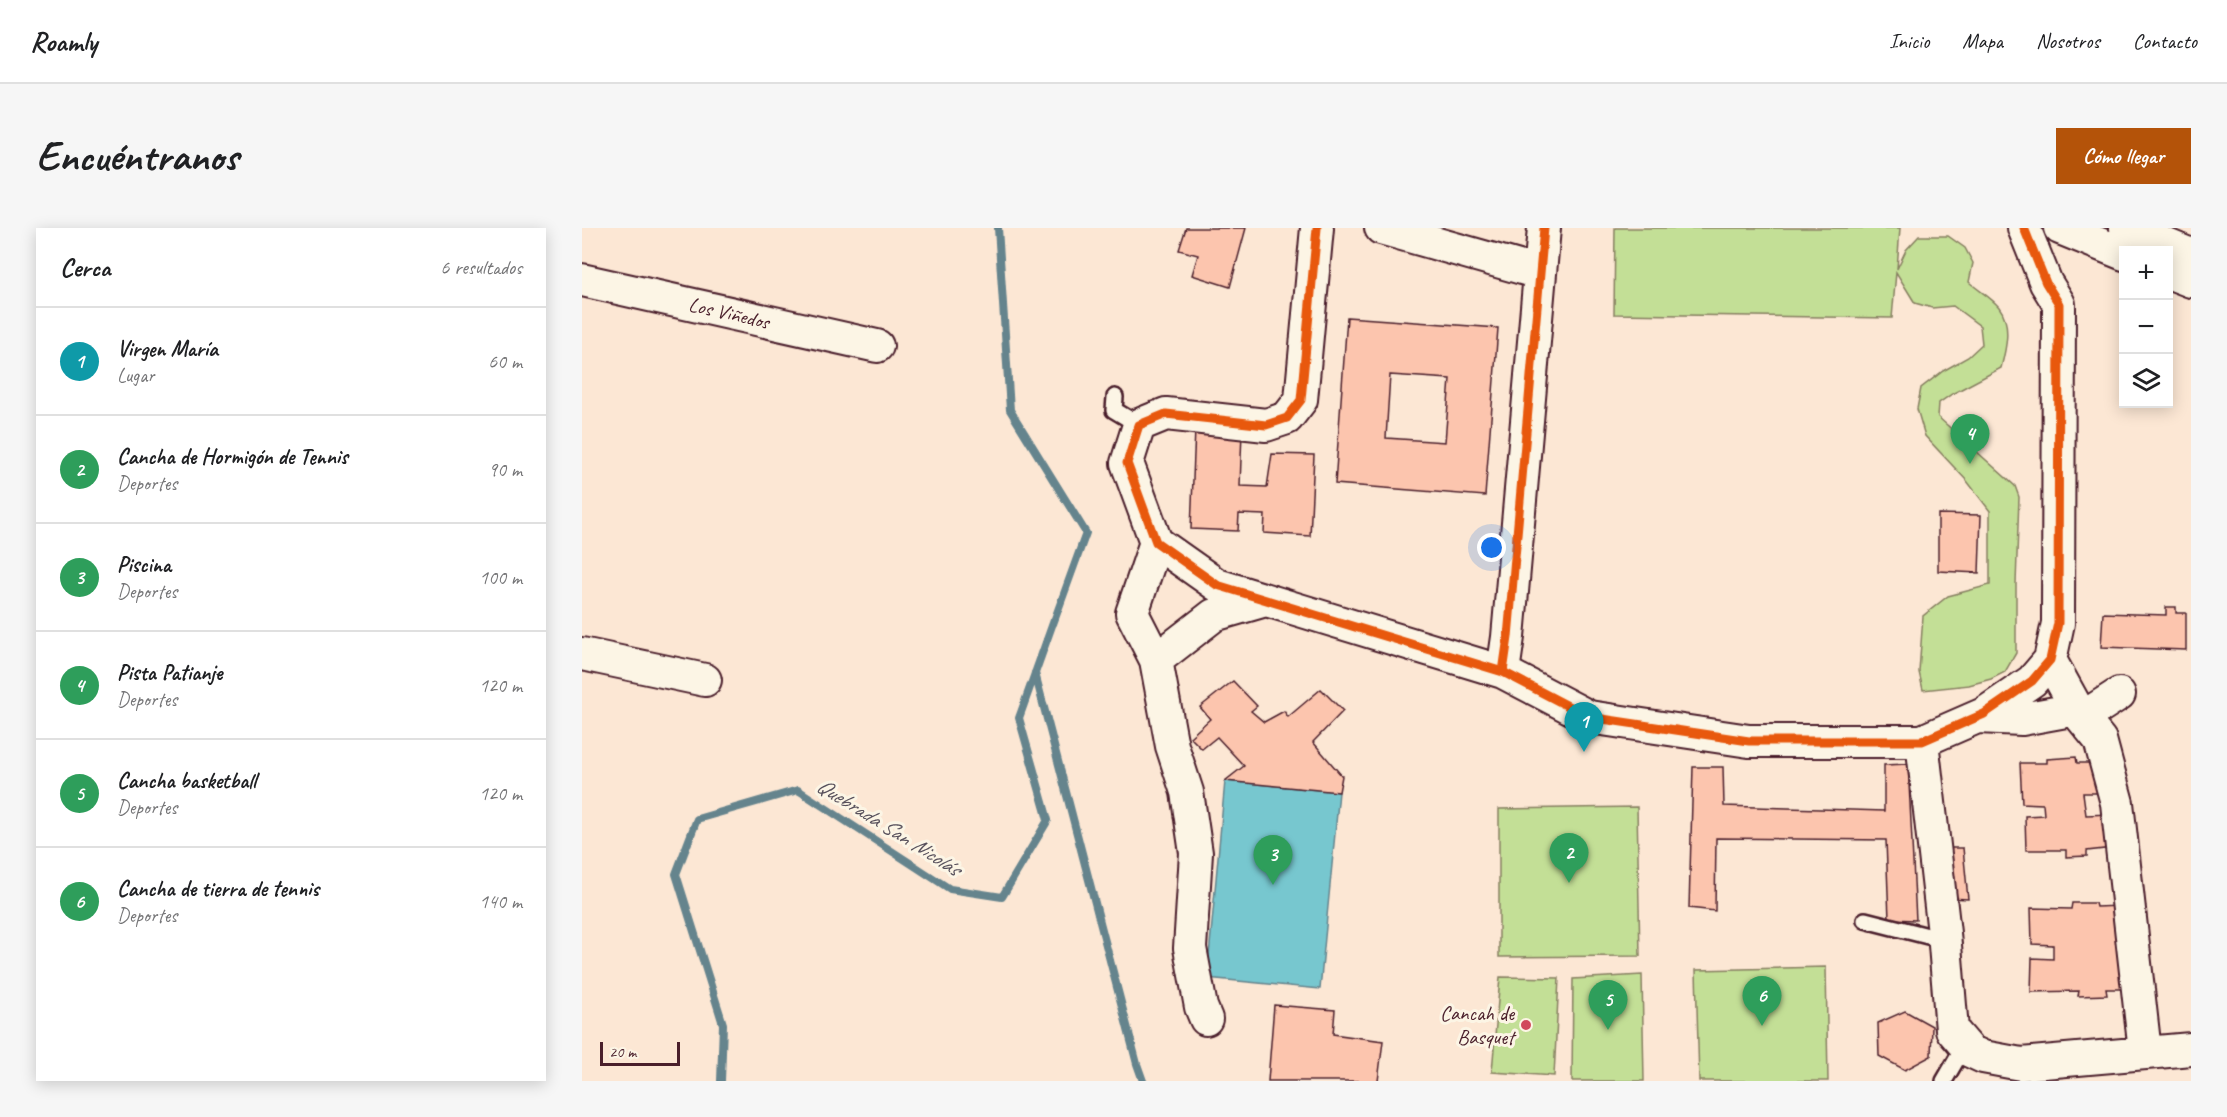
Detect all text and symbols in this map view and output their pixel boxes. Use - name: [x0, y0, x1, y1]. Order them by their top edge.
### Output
- text: Roamly: [30, 24, 97, 59]
- text: Inicio: [1889, 28, 1929, 54]
- text: Mapa: [1962, 28, 2003, 54]
- text: Nosotros: [2036, 28, 2100, 54]
- text: Contacto: [2133, 28, 2197, 54]
- button: Cómo llegar: [2056, 128, 2191, 184]
- text: Encuéntranos: [36, 130, 238, 183]
- map controls: [2119, 246, 2173, 408]
- button: +: [2119, 246, 2173, 300]
- text: Cerca: [60, 251, 110, 284]
- text: 6 resultados: [440, 255, 522, 280]
- street label: Los Viñedos: [686, 291, 774, 335]
- button: −: [2119, 300, 2173, 354]
- text: Virgen María: [117, 335, 218, 363]
- text: 1: [75, 349, 84, 374]
- text: 60 m: [488, 349, 522, 374]
- button: layers: [2119, 354, 2173, 408]
- text: Lugar: [117, 363, 154, 388]
- pin: 4: [1950, 414, 1990, 464]
- text: Cancha de Hormigón de Tennis: [117, 443, 348, 471]
- text: 2: [75, 457, 84, 482]
- text: 90 m: [488, 457, 522, 482]
- text: Deportes: [117, 471, 177, 496]
- your location: [1477, 533, 1506, 562]
- text: Piscina: [117, 551, 171, 579]
- text: 3: [75, 565, 84, 590]
- text: 100 m: [479, 565, 522, 590]
- text: Deportes: [117, 579, 177, 604]
- text: Pista Patianje: [117, 659, 222, 687]
- text: 4: [75, 673, 84, 698]
- text: 120 m: [479, 673, 522, 698]
- text: Deportes: [117, 687, 177, 712]
- pin: 1: [1564, 702, 1604, 752]
- text: Cancha basketball: [117, 767, 256, 795]
- water label: Quebrada San Nicolás: [811, 772, 969, 885]
- text: 5: [75, 781, 84, 806]
- text: 120 m: [479, 781, 522, 806]
- text: Deportes: [117, 795, 177, 820]
- pin: 2: [1550, 834, 1588, 883]
- pin: 3: [1254, 836, 1292, 885]
- text: Cancha de tierra de tennis: [117, 875, 319, 903]
- text: 6: [75, 889, 84, 914]
- text: 140 m: [479, 889, 522, 914]
- text: Deportes: [117, 903, 177, 928]
- pin: 6: [1742, 976, 1782, 1026]
- pin: 5: [1588, 980, 1628, 1030]
- place label: Cancah de Basquet: [1440, 1000, 1517, 1050]
- marker: Cancah de Basquet: [1519, 1018, 1533, 1032]
- scale bar: [600, 1039, 680, 1066]
- text: 20 m: [609, 1042, 636, 1062]

